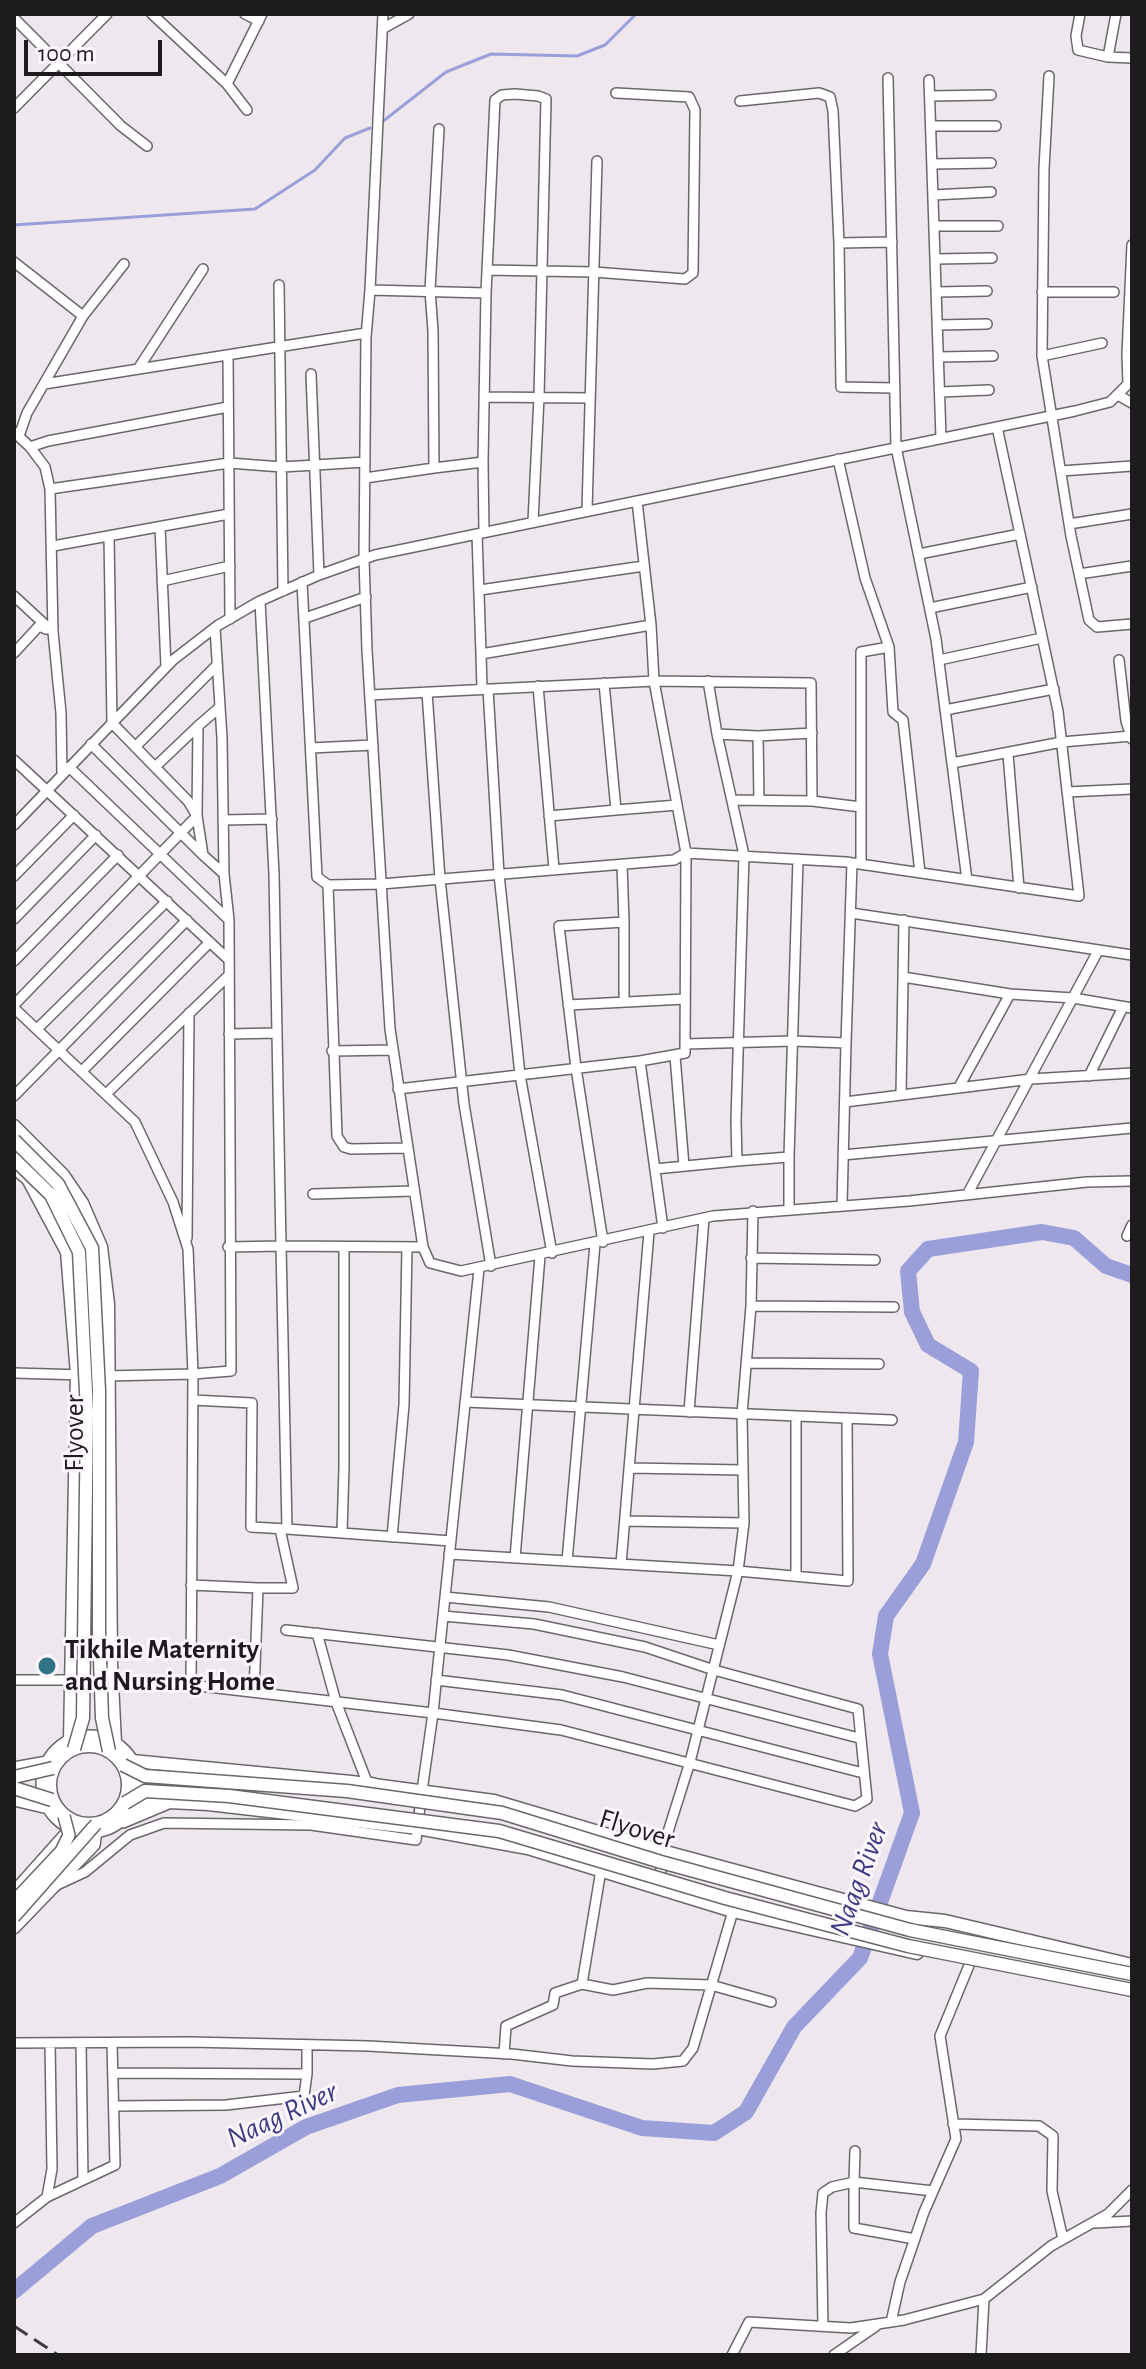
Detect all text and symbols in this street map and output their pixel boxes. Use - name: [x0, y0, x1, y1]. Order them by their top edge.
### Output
- scale bar: [28, 24, 166, 74]
- text: 100 m: [38, 42, 95, 66]
- street label: Flyover: [58, 1394, 92, 1472]
- place label: Tikhile Maternity and Nursing Home: [65, 1633, 275, 1699]
- marker: Tikhile Maternity and Nursing Home: [36, 1655, 58, 1677]
- street label: Flyover: [595, 1802, 679, 1856]
- water label: Naag River: [822, 1817, 896, 1941]
- water label: Naag River: [221, 2074, 343, 2156]

